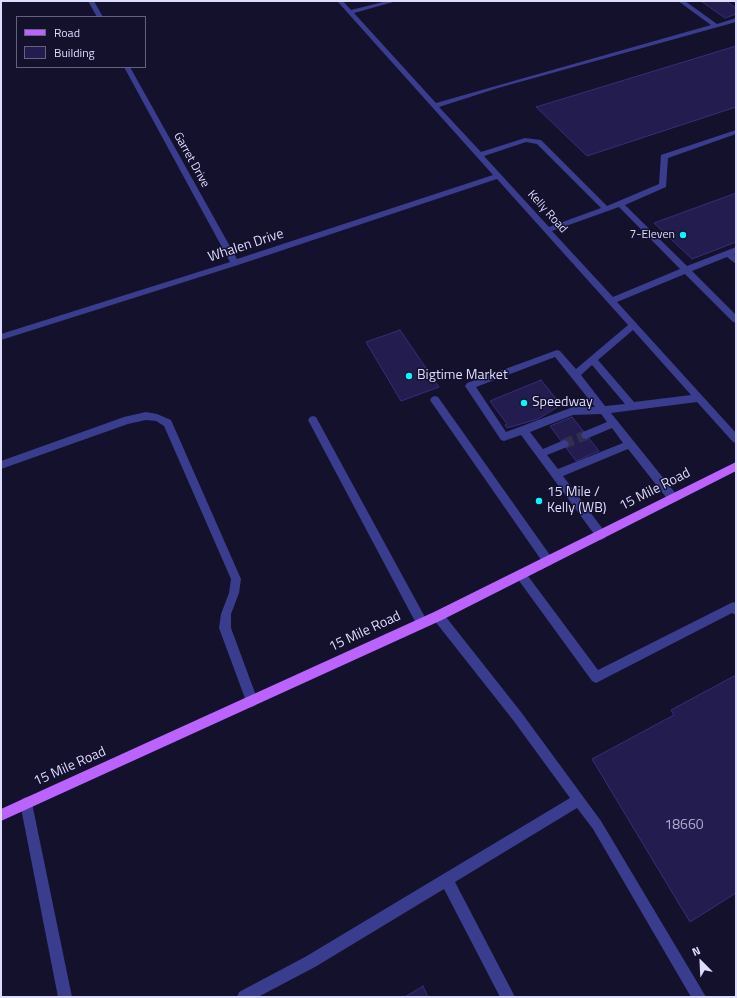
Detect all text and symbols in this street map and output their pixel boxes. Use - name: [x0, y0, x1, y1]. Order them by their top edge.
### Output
- legend: [16, 16, 146, 68]
- text: Road: [54, 23, 80, 42]
- text: Building: [54, 43, 95, 62]
- street label: Garret Drive: [170, 130, 212, 190]
- street label: Kelly Road: [524, 188, 570, 236]
- street label: Whalen Drive: [206, 226, 286, 266]
- place label: 7-Eleven: [629, 228, 675, 242]
- marker: 7-Eleven: [678, 230, 688, 240]
- place label: Bigtime Market: [417, 368, 508, 384]
- marker: Bigtime Market: [404, 371, 414, 381]
- place label: Speedway: [532, 395, 593, 411]
- marker: Speedway: [519, 398, 529, 408]
- street label: 15 Mile Road: [617, 465, 693, 515]
- place label: 15 Mile / Kelly (WB): [547, 485, 607, 518]
- marker: 15 Mile / Kelly (WB): [534, 496, 544, 506]
- street label: 15 Mile Road: [326, 608, 404, 656]
- street label: 15 Mile Road: [31, 744, 109, 790]
- house number: 18660: [664, 818, 704, 834]
- north arrow: [681, 942, 721, 982]
- text: N: [689, 942, 703, 960]

